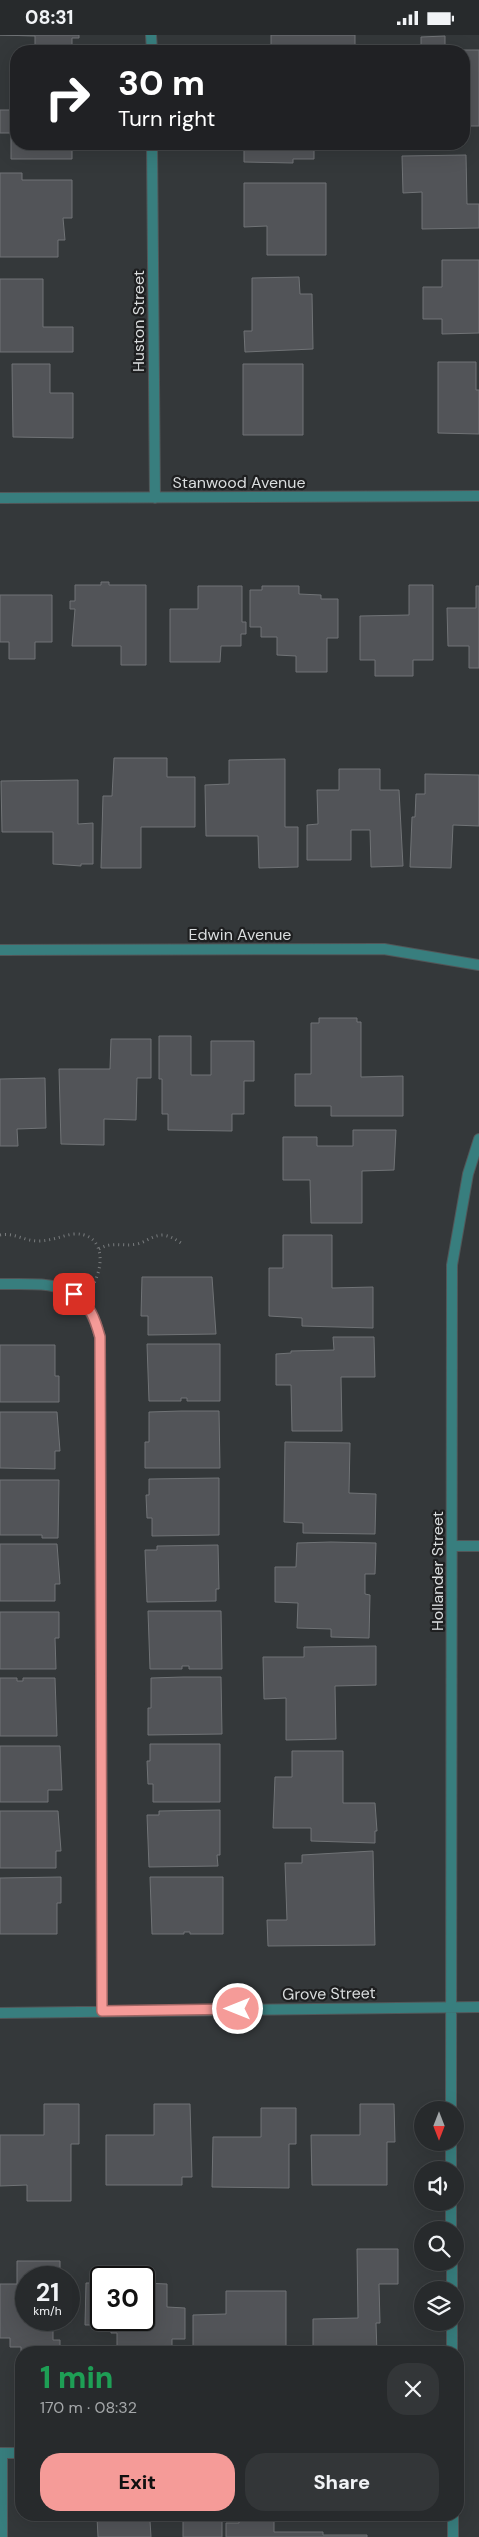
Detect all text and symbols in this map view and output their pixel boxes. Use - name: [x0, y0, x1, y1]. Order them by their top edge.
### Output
- text: 08:31: [25, 5, 73, 30]
- text: 30 m: [118, 60, 205, 106]
- icon: right: [35, 65, 100, 130]
- text: Turn right: [118, 104, 215, 133]
- street label: Huston Street: [128, 270, 149, 372]
- street label: Stanwood Avenue: [173, 472, 305, 493]
- street label: Edwin Avenue: [189, 924, 291, 945]
- pin: [53, 1273, 95, 1315]
- icon: arrive: [60, 1280, 88, 1308]
- street label: Hollander Street: [427, 1511, 448, 1631]
- position arrow: [211, 1982, 263, 2034]
- street label: Grove Street: [282, 1982, 376, 2005]
- north arrow: [414, 2101, 464, 2151]
- map controls: [414, 2101, 464, 2331]
- button: sound: [414, 2161, 464, 2211]
- button: search: [414, 2221, 464, 2271]
- speed limit sign: 30: [90, 2266, 155, 2331]
- text: 21: [36, 2276, 59, 2309]
- button: layers: [414, 2281, 464, 2331]
- text: km/h: [33, 2303, 62, 2319]
- text: 1 min: [40, 2358, 113, 2397]
- button: close: [387, 2363, 439, 2415]
- text: 170 m · 08:32: [40, 2397, 137, 2418]
- button: Exit: [40, 2453, 235, 2511]
- button: Share: [245, 2453, 439, 2511]

